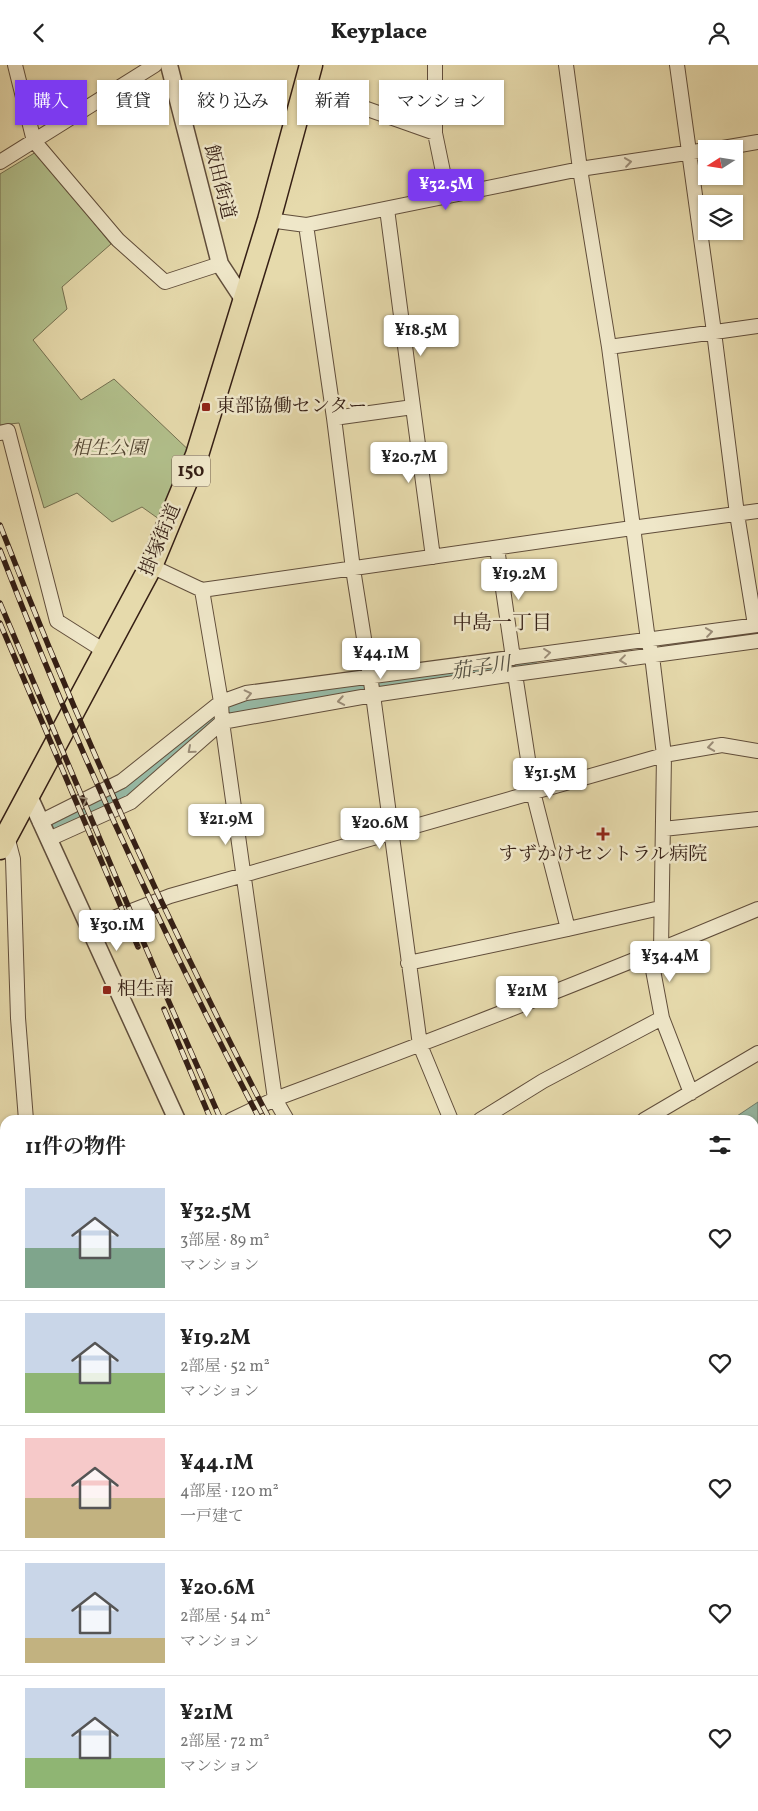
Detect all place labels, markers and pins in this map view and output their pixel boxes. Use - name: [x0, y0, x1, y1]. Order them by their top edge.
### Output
- pin: ¥32.5M: [405, 169, 487, 211]
- pin: ¥18.5M: [380, 315, 462, 357]
- place label: 東部協働センター: [216, 394, 367, 420]
- marker: 東部協働センター: [200, 401, 212, 413]
- pin: ¥20.7M: [368, 441, 450, 484]
- pin: ¥19.2M: [478, 559, 560, 601]
- pin: ¥44.1M: [340, 637, 422, 680]
- pin: ¥31.5M: [509, 757, 591, 800]
- pin: ¥21.9M: [185, 803, 267, 846]
- pin: ¥20.6M: [339, 807, 421, 850]
- marker: すずかけセントラル病院: [596, 827, 610, 841]
- place label: すずかけセントラル病院: [499, 842, 707, 868]
- pin: ¥30.1M: [76, 909, 158, 952]
- pin: ¥34.4M: [629, 941, 711, 983]
- pin: ¥21M: [497, 975, 557, 1018]
- place label: 相生南: [117, 977, 174, 1003]
- marker: 相生南: [101, 984, 113, 996]

